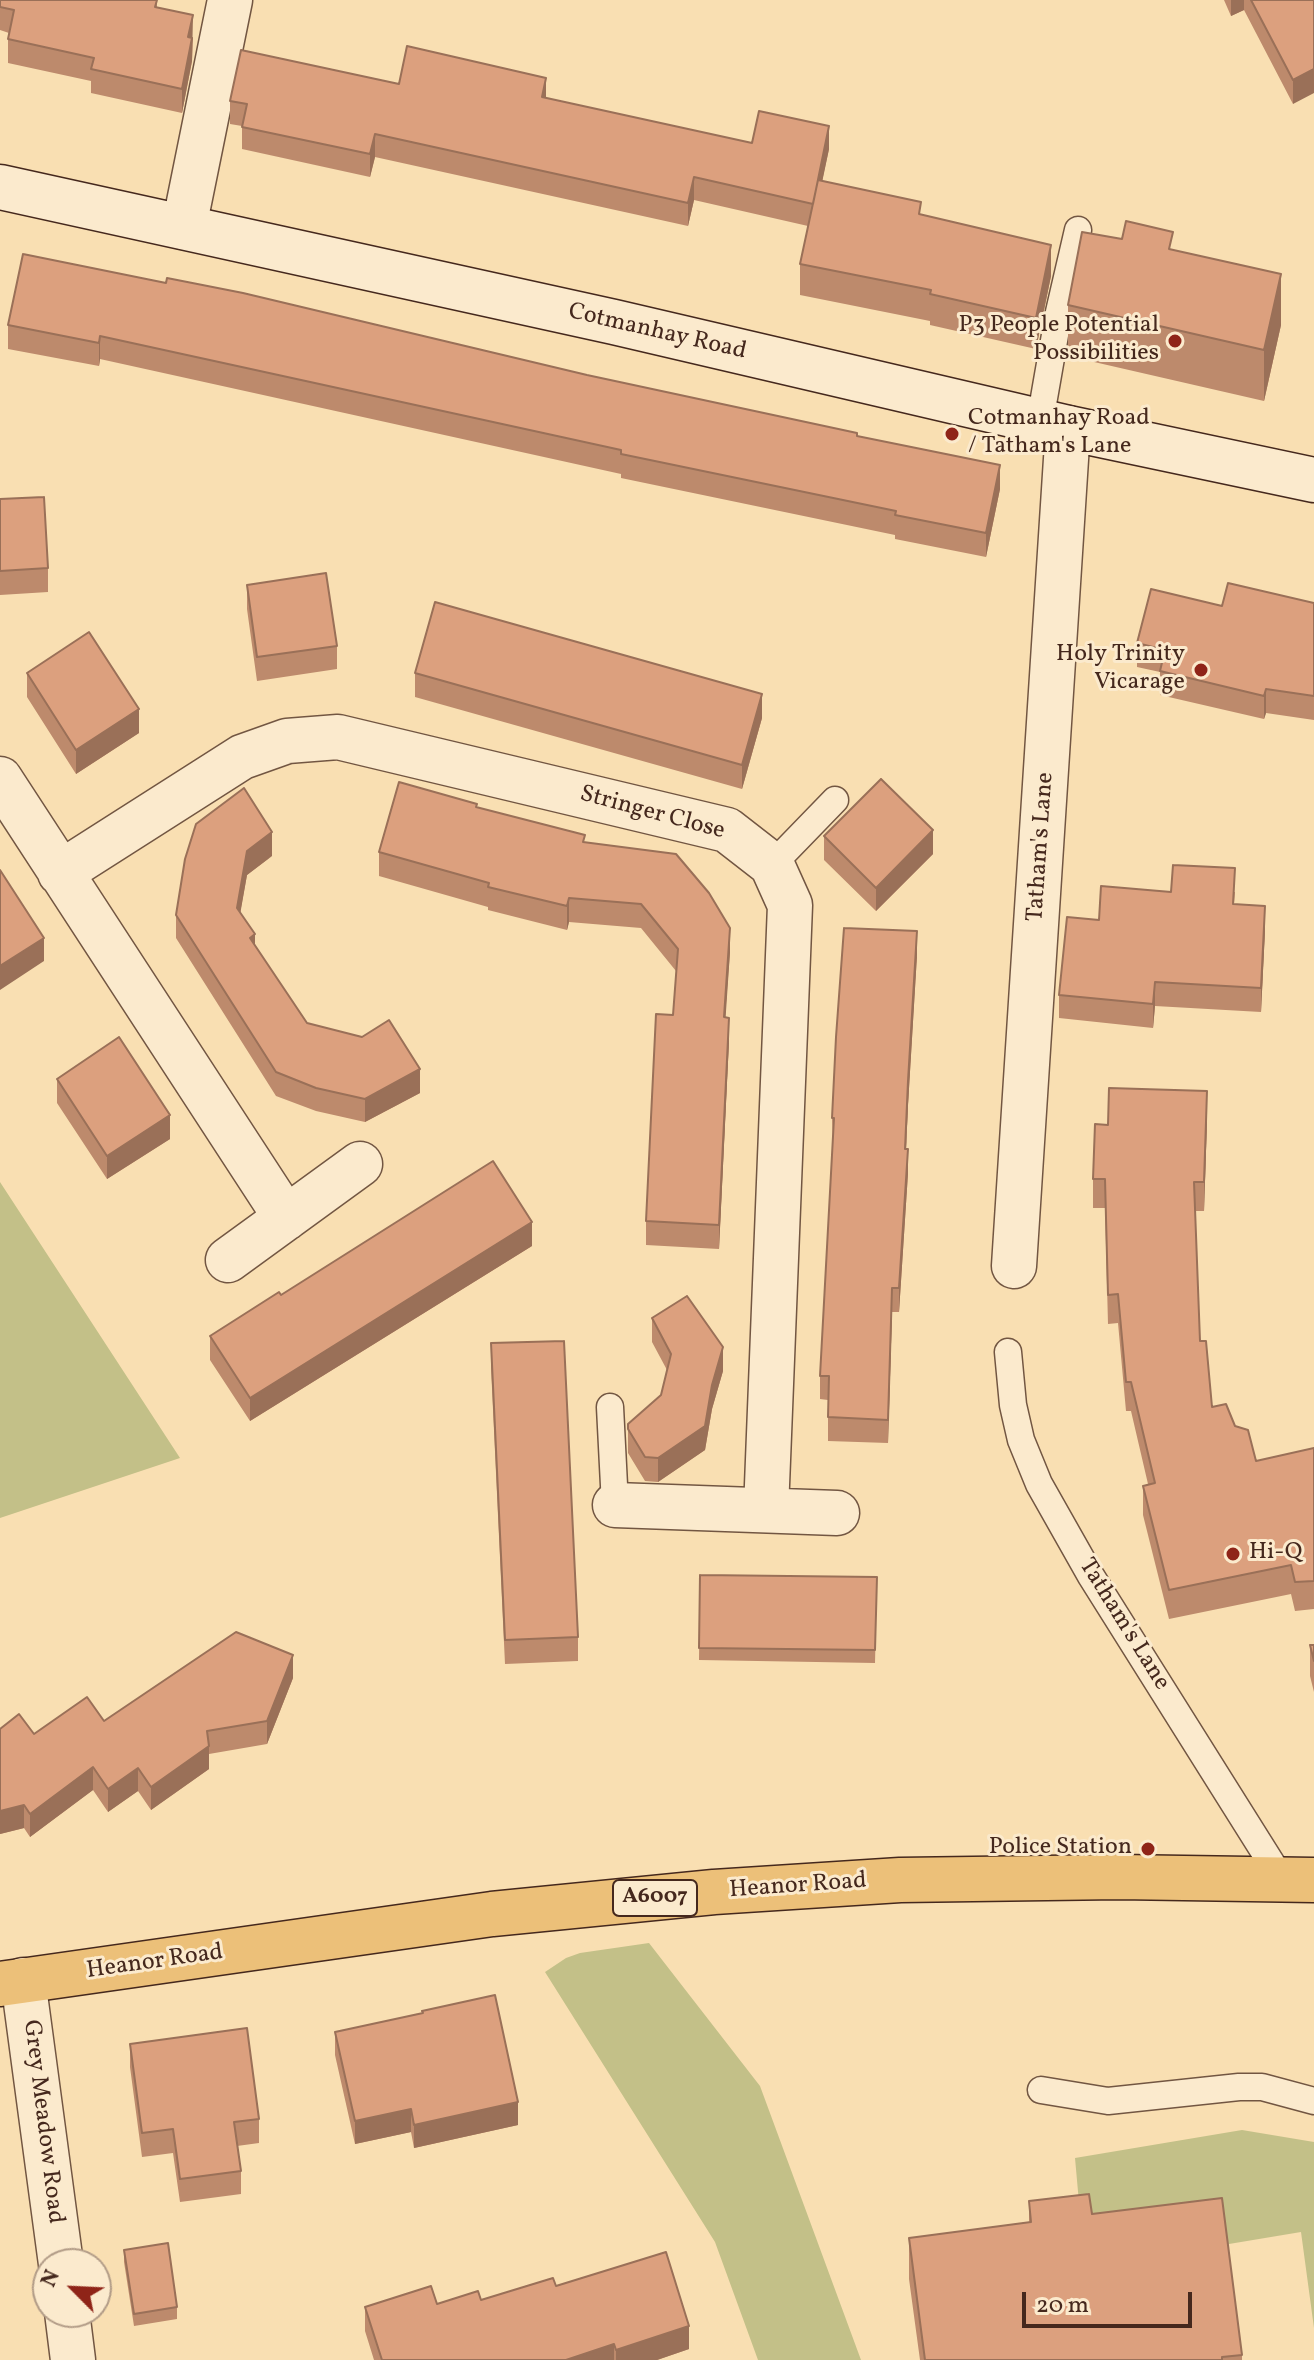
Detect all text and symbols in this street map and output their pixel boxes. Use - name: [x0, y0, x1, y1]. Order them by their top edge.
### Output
- street label: Cotmanhay Road: [565, 299, 749, 367]
- place label: P3 People Potential Possibilities: [959, 313, 1159, 369]
- marker: P3 People Potential Possibilities: [1166, 332, 1184, 350]
- place label: Cotmanhay Road / Tatham's Lane: [968, 406, 1150, 462]
- marker: Cotmanhay Road / Tatham's Lane: [943, 425, 961, 443]
- place label: Holy Trinity Vicarage: [1056, 642, 1185, 698]
- marker: Holy Trinity Vicarage: [1192, 661, 1210, 679]
- street label: Tatham's Lane: [1022, 771, 1062, 923]
- street label: Stringer Close: [576, 781, 728, 847]
- place label: Hi-Q: [1249, 1540, 1302, 1568]
- marker: Hi-Q: [1224, 1545, 1242, 1563]
- street label: Tatham's Lane: [1071, 1554, 1175, 1696]
- place label: Police Station: [989, 1835, 1132, 1863]
- marker: Police Station: [1139, 1840, 1157, 1858]
- street label: Heanor Road: [728, 1868, 868, 1906]
- road number: A6007: [613, 1880, 697, 1916]
- street label: Heanor Road: [85, 1939, 225, 1987]
- street label: Grey Meadow Road: [15, 2018, 69, 2226]
- north arrow: [32, 2248, 112, 2328]
- text: N: [34, 2265, 69, 2292]
- scale bar: [1026, 2276, 1196, 2326]
- text: 20 m: [1036, 2289, 1089, 2323]

